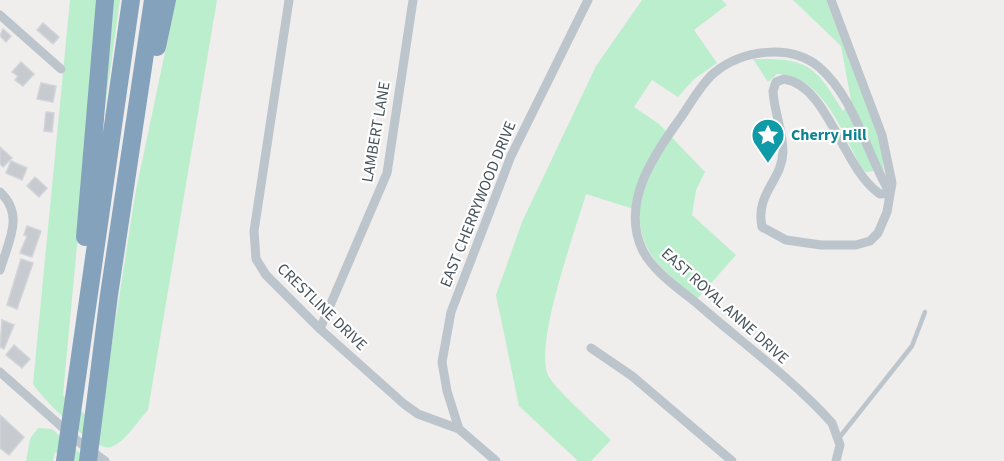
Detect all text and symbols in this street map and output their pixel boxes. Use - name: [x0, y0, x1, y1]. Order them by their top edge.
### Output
- street label: LAMBERT LANE: [356, 80, 396, 184]
- place icon: Cherry Hill: [750, 117, 786, 164]
- street label: EAST CHERRYWOOD DRIVE: [435, 118, 521, 290]
- place label: Cherry Hill: [791, 124, 867, 146]
- street label: EAST ROYAL ANNE DRIVE: [657, 243, 793, 369]
- street label: CRESTLINE DRIVE: [272, 258, 372, 356]

